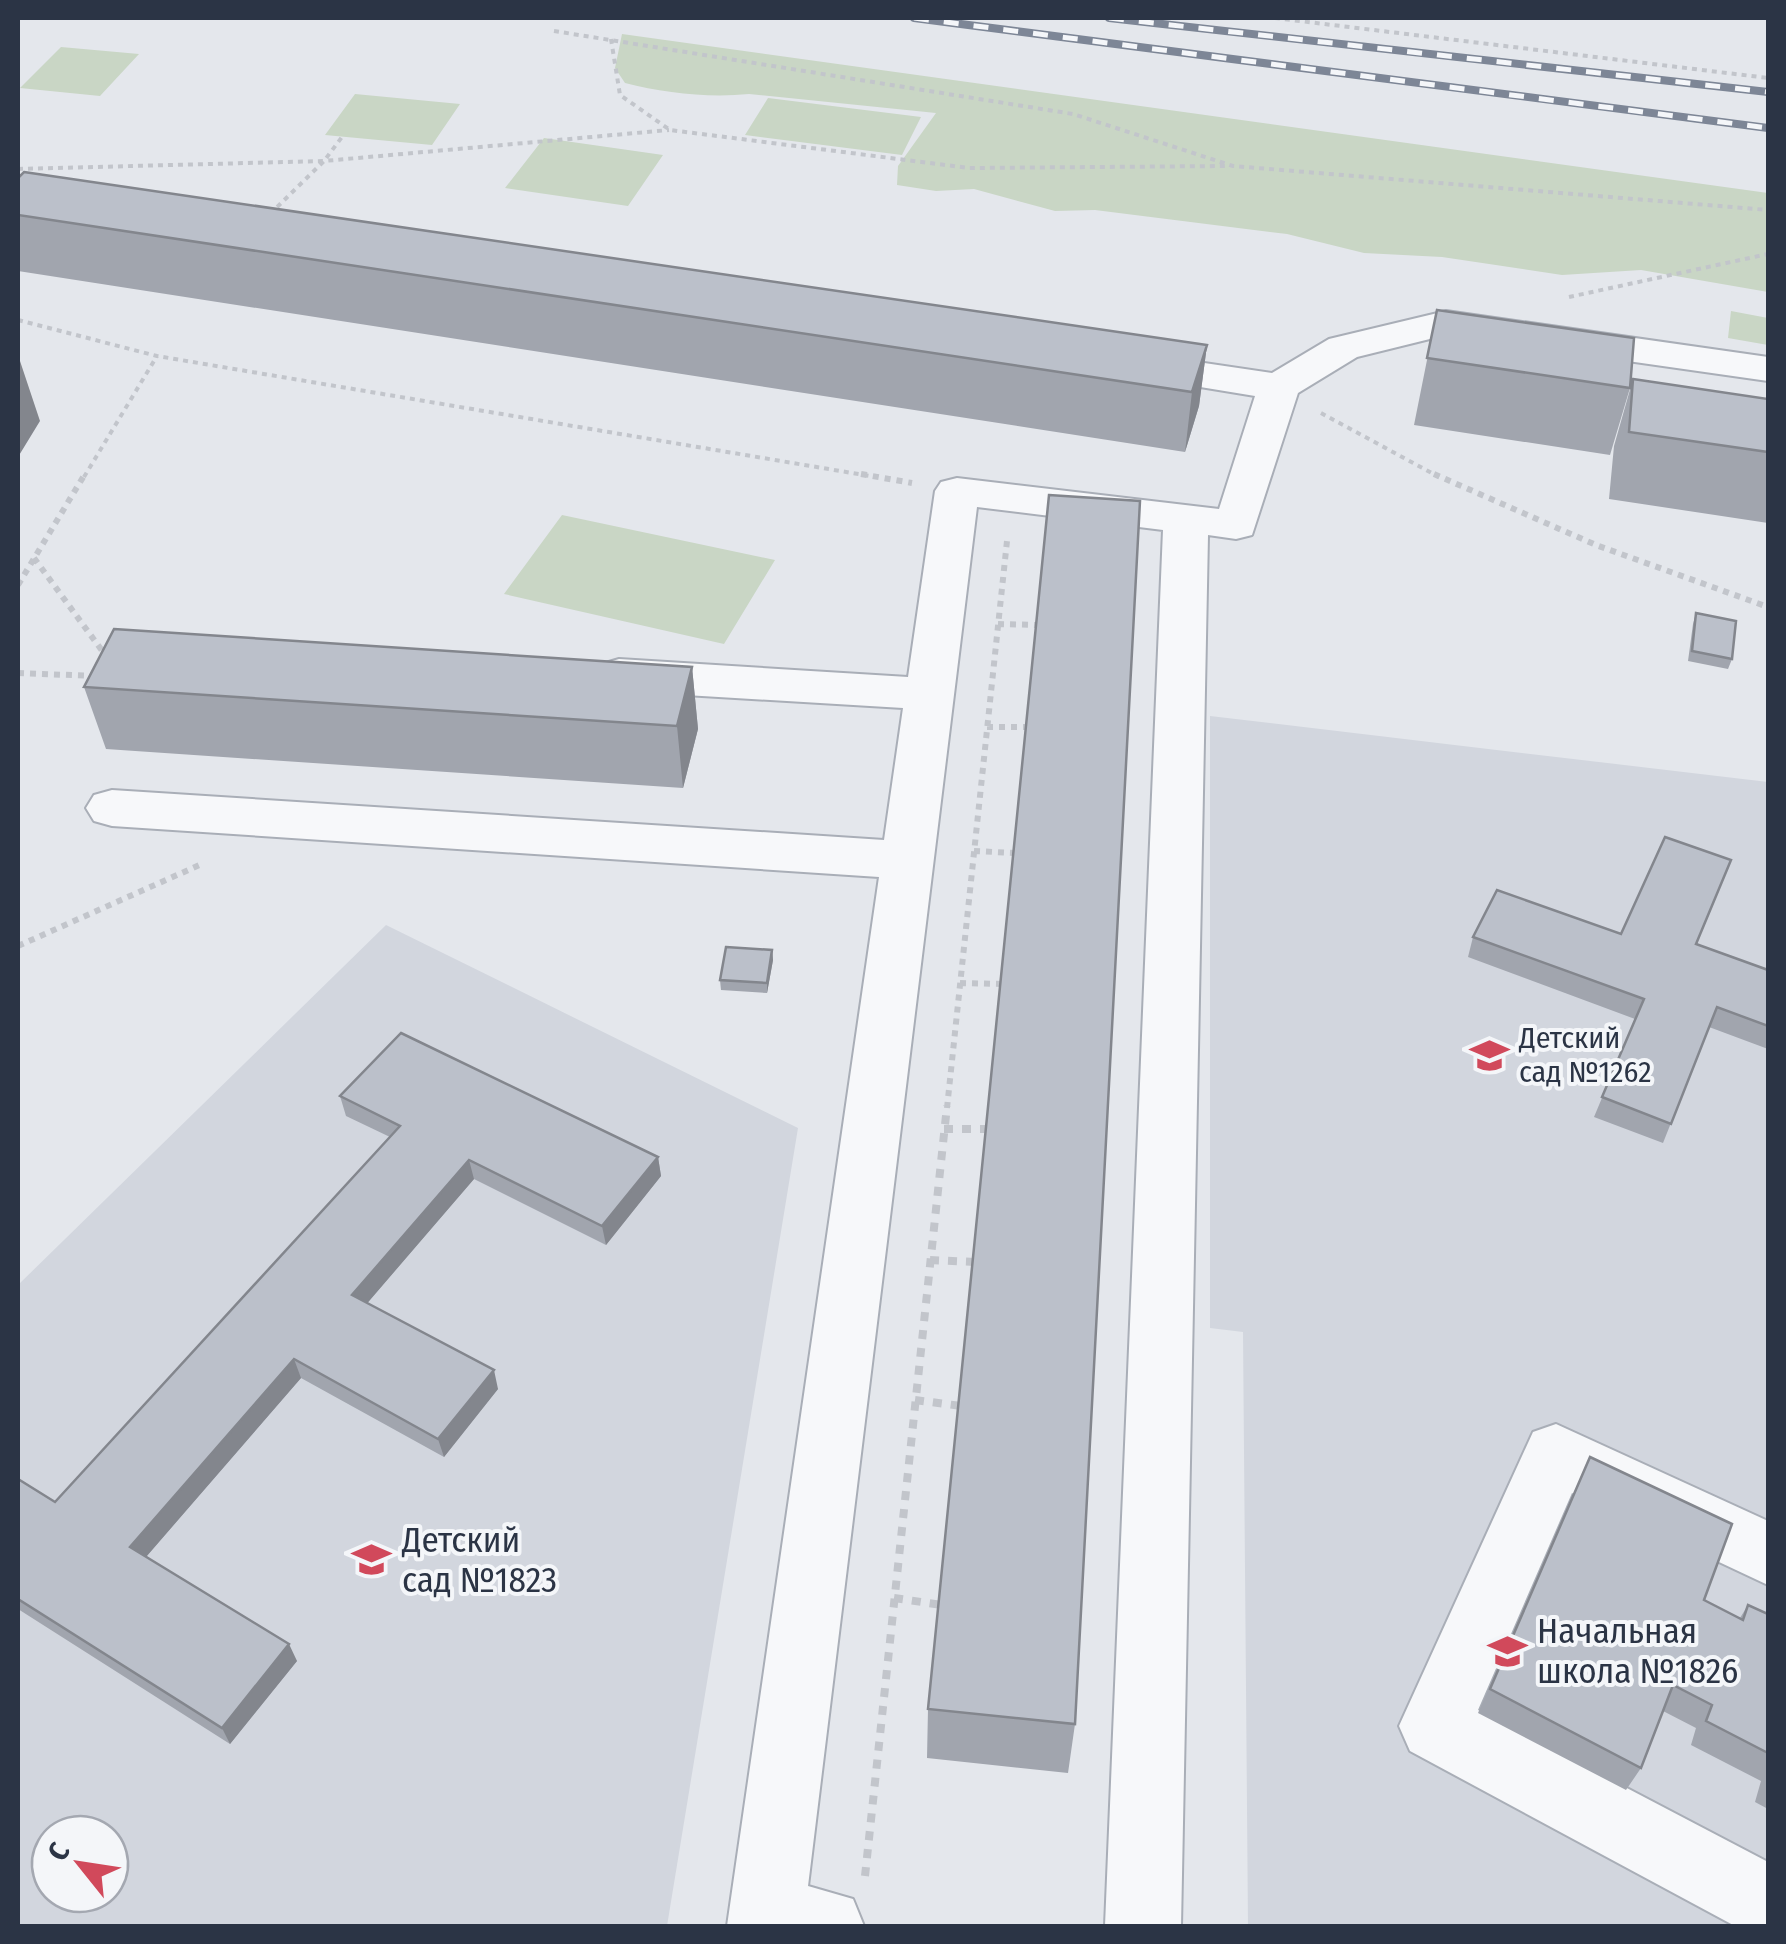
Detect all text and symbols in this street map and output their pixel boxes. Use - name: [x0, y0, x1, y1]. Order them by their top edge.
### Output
- place label: Детский сад №1262: [1518, 1020, 1651, 1090]
- school or university icon: Детский сад №1262: [1468, 1034, 1510, 1076]
- place label: Детский сад №1823: [401, 1519, 557, 1601]
- school or university icon: Детский сад №1823: [351, 1539, 393, 1581]
- place label: Начальная школа №1826: [1537, 1610, 1738, 1692]
- school or university icon: Начальная школа №1826: [1486, 1630, 1528, 1672]
- north arrow: [30, 1814, 130, 1914]
- text: С: [41, 1837, 77, 1866]

